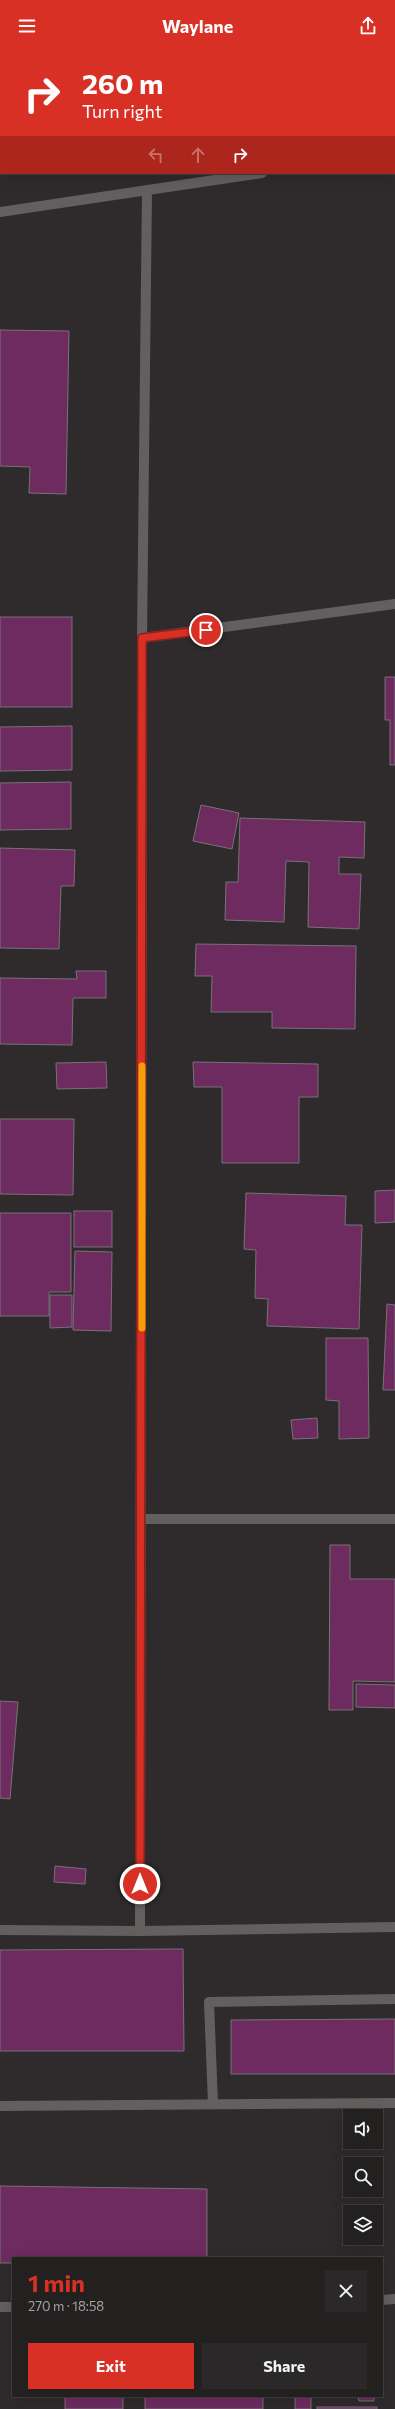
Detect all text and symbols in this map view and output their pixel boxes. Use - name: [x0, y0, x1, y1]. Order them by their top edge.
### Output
- icon: menu: [16, 15, 38, 37]
- text: Waylane: [162, 15, 233, 37]
- icon: share: [357, 15, 379, 37]
- text: 260 m: [82, 66, 163, 100]
- icon: right: [16, 68, 68, 120]
- text: Turn right: [82, 100, 162, 122]
- icon: left: [145, 144, 167, 166]
- icon: ahead: [187, 144, 209, 166]
- icon: right: [229, 144, 251, 166]
- pin: [189, 613, 223, 647]
- icon: arrive: [195, 619, 217, 641]
- position arrow: [119, 1863, 161, 1905]
- map controls: [343, 2109, 383, 2245]
- button: sound: [343, 2109, 383, 2149]
- button: search: [343, 2157, 383, 2197]
- button: layers: [343, 2205, 383, 2245]
- text: 1 min: [28, 2268, 85, 2297]
- button: close: [325, 2270, 367, 2312]
- text: 270 m · 18:58: [28, 2298, 104, 2314]
- button: Exit: [28, 2343, 194, 2389]
- button: Share: [202, 2343, 367, 2389]

